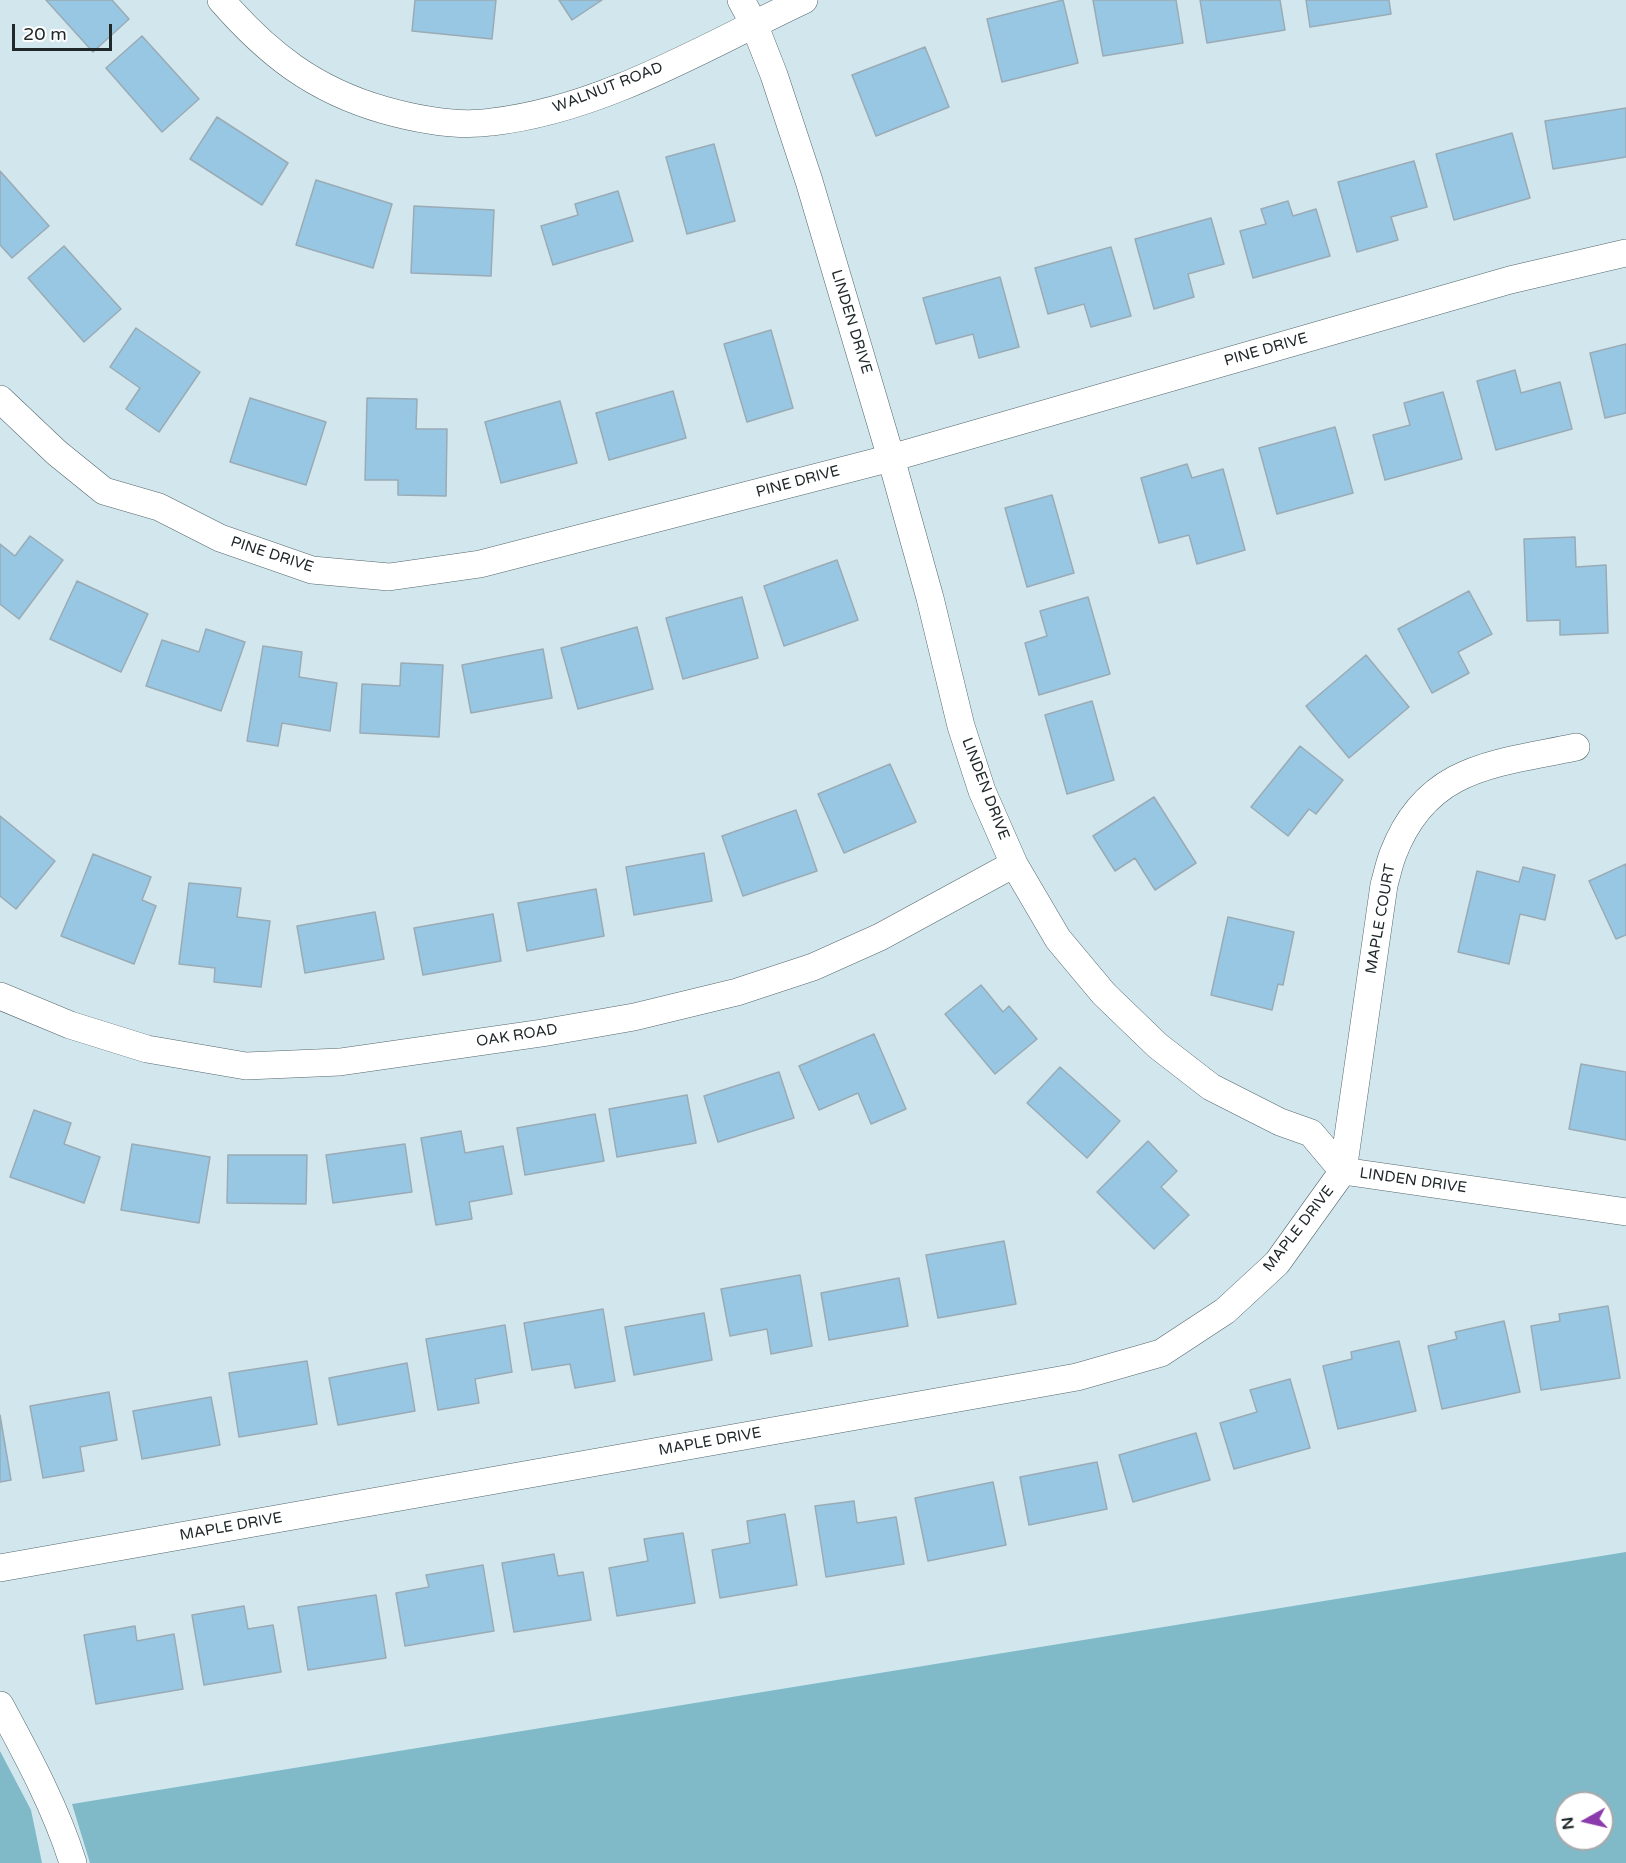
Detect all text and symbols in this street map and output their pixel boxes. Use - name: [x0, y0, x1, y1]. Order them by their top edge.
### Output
- scale bar: [15, 12, 116, 50]
- text: 20 m: [23, 23, 67, 45]
- street label: WALNUT ROAD: [550, 59, 666, 117]
- street label: LINDEN DRIVE: [827, 268, 875, 376]
- street label: PINE DRIVE: [1222, 329, 1310, 371]
- street label: PINE DRIVE: [754, 462, 842, 502]
- street label: PINE DRIVE: [228, 533, 316, 577]
- street label: LINDEN DRIVE: [957, 735, 1013, 843]
- street label: MAPLE COURT: [1362, 863, 1400, 975]
- street label: OAK ROAD: [475, 1021, 559, 1051]
- street label: LINDEN DRIVE: [1358, 1165, 1468, 1197]
- street label: MAPLE DRIVE: [1260, 1182, 1338, 1276]
- street label: MAPLE DRIVE: [657, 1424, 763, 1460]
- street label: MAPLE DRIVE: [178, 1509, 284, 1545]
- north arrow: [1554, 1791, 1614, 1851]
- text: N: [1557, 1815, 1579, 1831]

